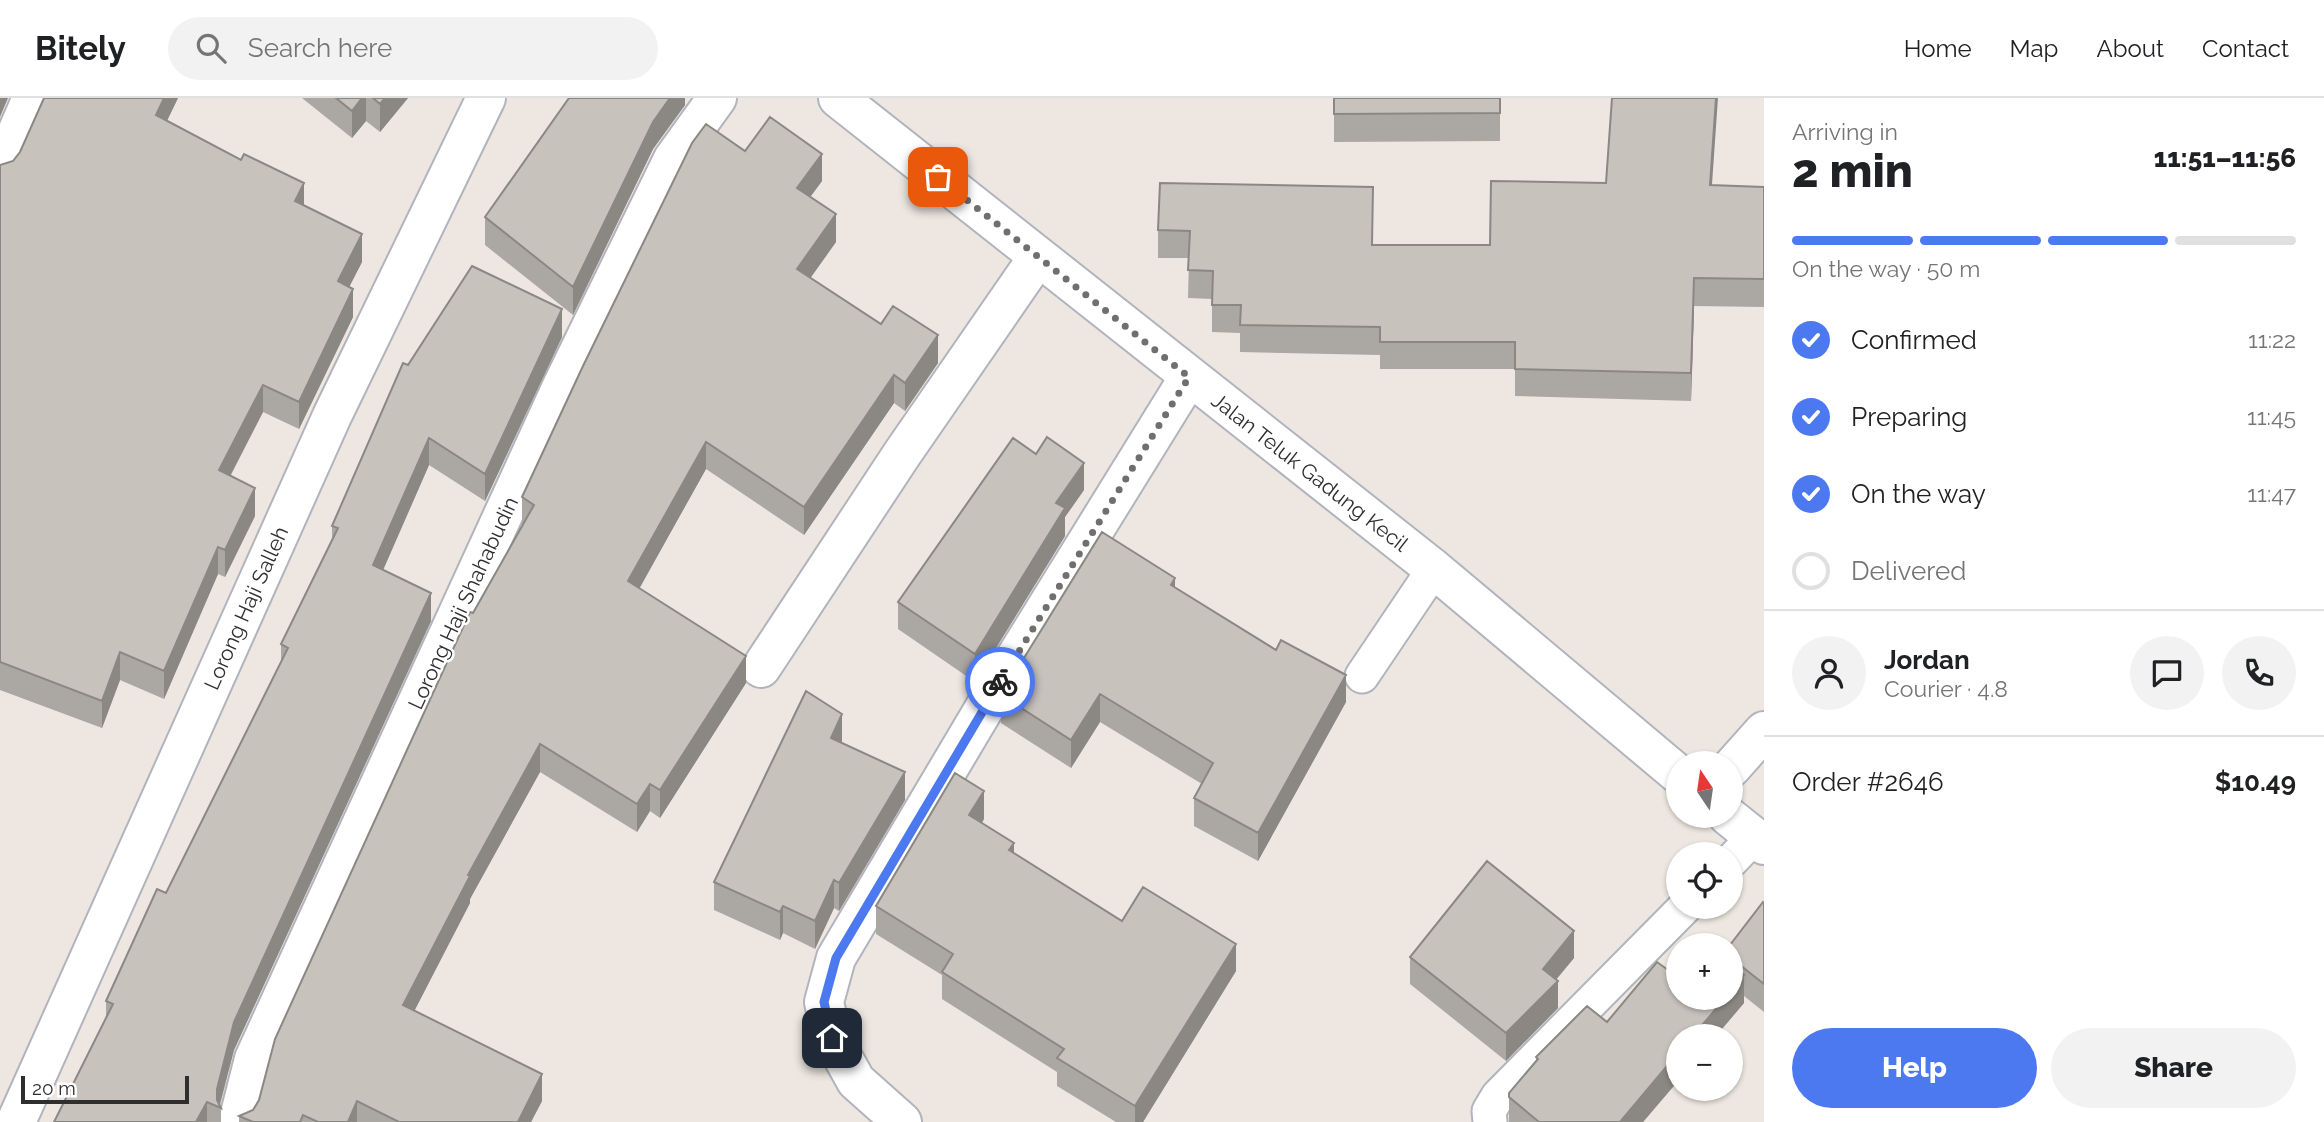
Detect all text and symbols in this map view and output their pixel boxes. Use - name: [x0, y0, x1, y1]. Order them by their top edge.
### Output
- search box: [168, 17, 658, 80]
- text: Bitely: [35, 29, 126, 68]
- icon: search: [192, 29, 230, 67]
- text: Search here: [248, 33, 392, 63]
- text: Home: [1904, 34, 1972, 63]
- text: Map: [2010, 34, 2058, 63]
- text: About: [2096, 34, 2164, 63]
- text: Contact: [2202, 34, 2289, 63]
- text: Arriving in: [1792, 118, 1898, 145]
- text: 11:51–11:56: [2154, 143, 2296, 173]
- text: 2 min: [1792, 144, 1913, 198]
- pin: [908, 147, 968, 207]
- icon: bag: [919, 158, 957, 196]
- text: On the way · 50 m: [1792, 255, 1980, 282]
- icon: check: [1792, 321, 1830, 359]
- text: Confirmed: [1851, 325, 1977, 355]
- text: 11:22: [2248, 326, 2296, 353]
- street label: Jalan Teluk Gadung Kecil: [1207, 387, 1413, 557]
- icon: check: [1792, 398, 1830, 436]
- text: Preparing: [1851, 402, 1967, 432]
- text: 11:45: [2247, 403, 2296, 430]
- icon: check: [1792, 475, 1830, 513]
- text: On the way: [1851, 479, 1986, 509]
- text: 11:47: [2247, 480, 2296, 507]
- street label: Lorong Haji Shahabudin: [403, 493, 523, 713]
- street label: Lorong Haji Salleh: [199, 522, 293, 694]
- text: Delivered: [1851, 556, 1966, 586]
- button: person: [1792, 636, 1866, 710]
- button: chat: [2130, 636, 2204, 710]
- button: phone: [2222, 636, 2296, 710]
- text: Jordan: [1884, 645, 1970, 675]
- courier: [965, 647, 1035, 717]
- icon: bike: [981, 663, 1019, 701]
- text: Courier · 4.8: [1884, 675, 2008, 702]
- north arrow: [1666, 751, 1743, 828]
- map controls: [1666, 751, 1743, 1101]
- text: Order #2646: [1792, 767, 1944, 797]
- text: $10.49: [2215, 767, 2296, 797]
- button: locate: [1666, 842, 1743, 919]
- button: +: [1666, 933, 1743, 1010]
- pin: [802, 1008, 862, 1068]
- icon: home: [813, 1019, 851, 1057]
- button: −: [1666, 1024, 1743, 1101]
- button: Help: [1792, 1028, 2037, 1108]
- button: Share: [2051, 1028, 2296, 1108]
- scale bar: [21, 1073, 189, 1105]
- text: 20 m: [32, 1077, 76, 1099]

